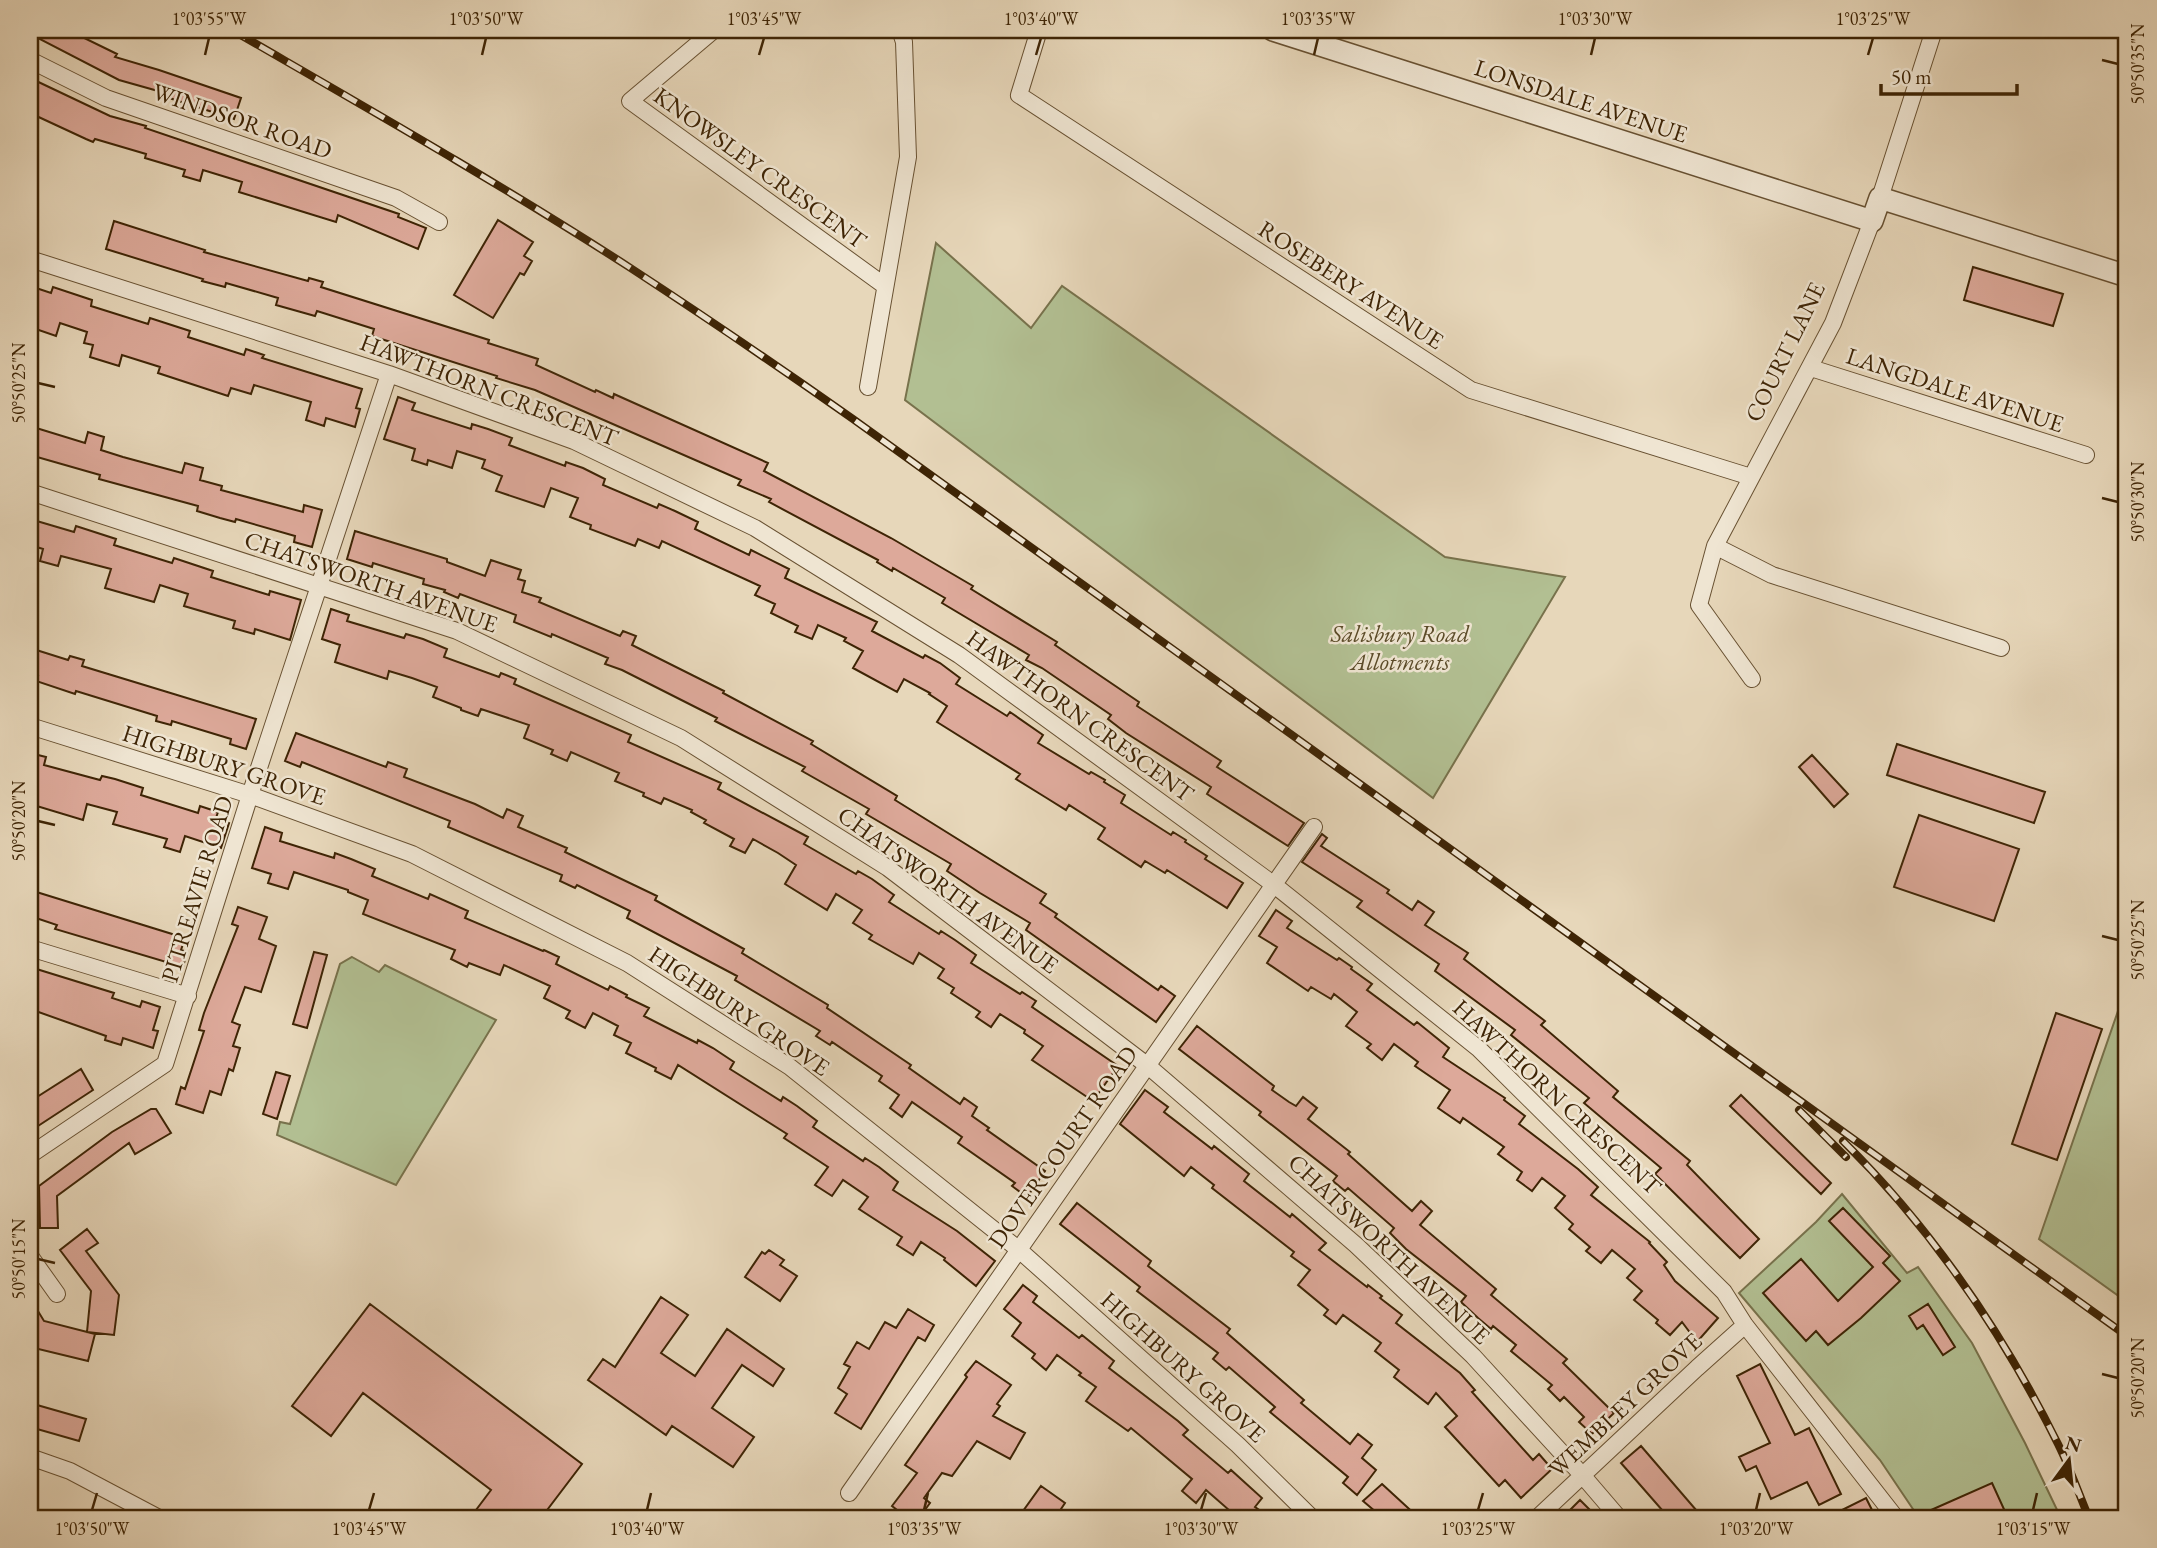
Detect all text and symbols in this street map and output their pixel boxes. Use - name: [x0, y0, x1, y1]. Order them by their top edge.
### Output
- text: 1°03'55"W: [172, 7, 247, 30]
- text: 1°03'50"W: [449, 7, 524, 30]
- text: 1°03'45"W: [727, 7, 802, 30]
- text: 1°03'40"W: [1004, 7, 1079, 30]
- text: 1°03'35"W: [1281, 7, 1356, 30]
- text: 1°03'30"W: [1558, 7, 1633, 30]
- text: 1°03'25"W: [1836, 7, 1911, 30]
- text: 50°50'35"N: [2126, 23, 2149, 104]
- street label: LONSDALE AVENUE: [1471, 51, 1692, 150]
- scale bar: [1881, 52, 2017, 96]
- text: 50 m: [1891, 63, 1932, 90]
- street label: WINDSOR ROAD: [148, 75, 336, 166]
- street label: KNOWSLEY CRESCENT: [648, 80, 874, 256]
- street label: ROSEBERY AVENUE: [1253, 213, 1450, 356]
- street label: COURT LANE: [1737, 277, 1832, 427]
- street label: HAWTHORN CRESCENT: [356, 326, 623, 453]
- street label: LANGDALE AVENUE: [1843, 340, 2068, 439]
- text: 50°50'25"N: [7, 342, 30, 423]
- text: 50°50'30"N: [2126, 461, 2149, 542]
- street label: CHATSWORTH AVENUE: [240, 524, 502, 639]
- park label: Salisbury Road Allotments: [1330, 618, 1470, 677]
- street label: HAWTHORN CRESCENT: [960, 623, 1201, 809]
- street label: HIGHBURY GROVE: [119, 717, 330, 812]
- text: 50°50'20"N: [7, 780, 30, 861]
- street label: PITREAVIE ROAD: [153, 792, 240, 986]
- street label: CHATSWORTH AVENUE: [832, 799, 1065, 980]
- text: 50°50'25"N: [2126, 899, 2149, 980]
- street label: HIGHBURY GROVE: [643, 938, 836, 1083]
- street label: HAWTHORN CRESCENT: [1447, 992, 1669, 1202]
- street label: DOVERCOURT ROAD: [981, 1039, 1144, 1254]
- street label: CHATSWORTH AVENUE: [1282, 1147, 1497, 1351]
- text: 50°50'15"N: [7, 1218, 30, 1299]
- street label: HIGHBURY GROVE: [1094, 1284, 1272, 1449]
- street label: WEMBLEY GROVE: [1541, 1325, 1708, 1484]
- text: 50°50'20"N: [2126, 1337, 2149, 1418]
- north arrow: [2035, 1426, 2104, 1496]
- text: N: [2063, 1430, 2085, 1458]
- text: 1°03'50"W: [55, 1517, 130, 1540]
- text: 1°03'45"W: [332, 1517, 407, 1540]
- text: 1°03'40"W: [610, 1517, 685, 1540]
- text: 1°03'35"W: [887, 1517, 962, 1540]
- text: 1°03'30"W: [1164, 1517, 1239, 1540]
- text: 1°03'25"W: [1441, 1517, 1516, 1540]
- text: 1°03'20"W: [1719, 1517, 1794, 1540]
- text: 1°03'15"W: [1996, 1517, 2071, 1540]

